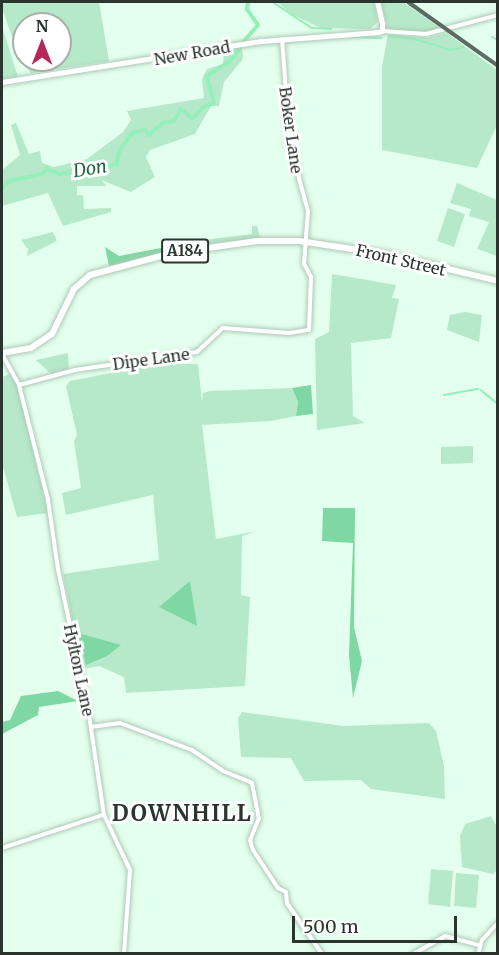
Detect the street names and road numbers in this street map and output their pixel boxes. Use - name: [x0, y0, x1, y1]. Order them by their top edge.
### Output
- street label: New Road: [152, 37, 232, 69]
- street label: Boker Lane: [275, 85, 307, 175]
- road number: A184: [161, 239, 209, 263]
- street label: Front Street: [354, 240, 448, 280]
- street label: Dipe Lane: [111, 344, 191, 374]
- street label: Hylton Lane: [60, 622, 98, 718]

